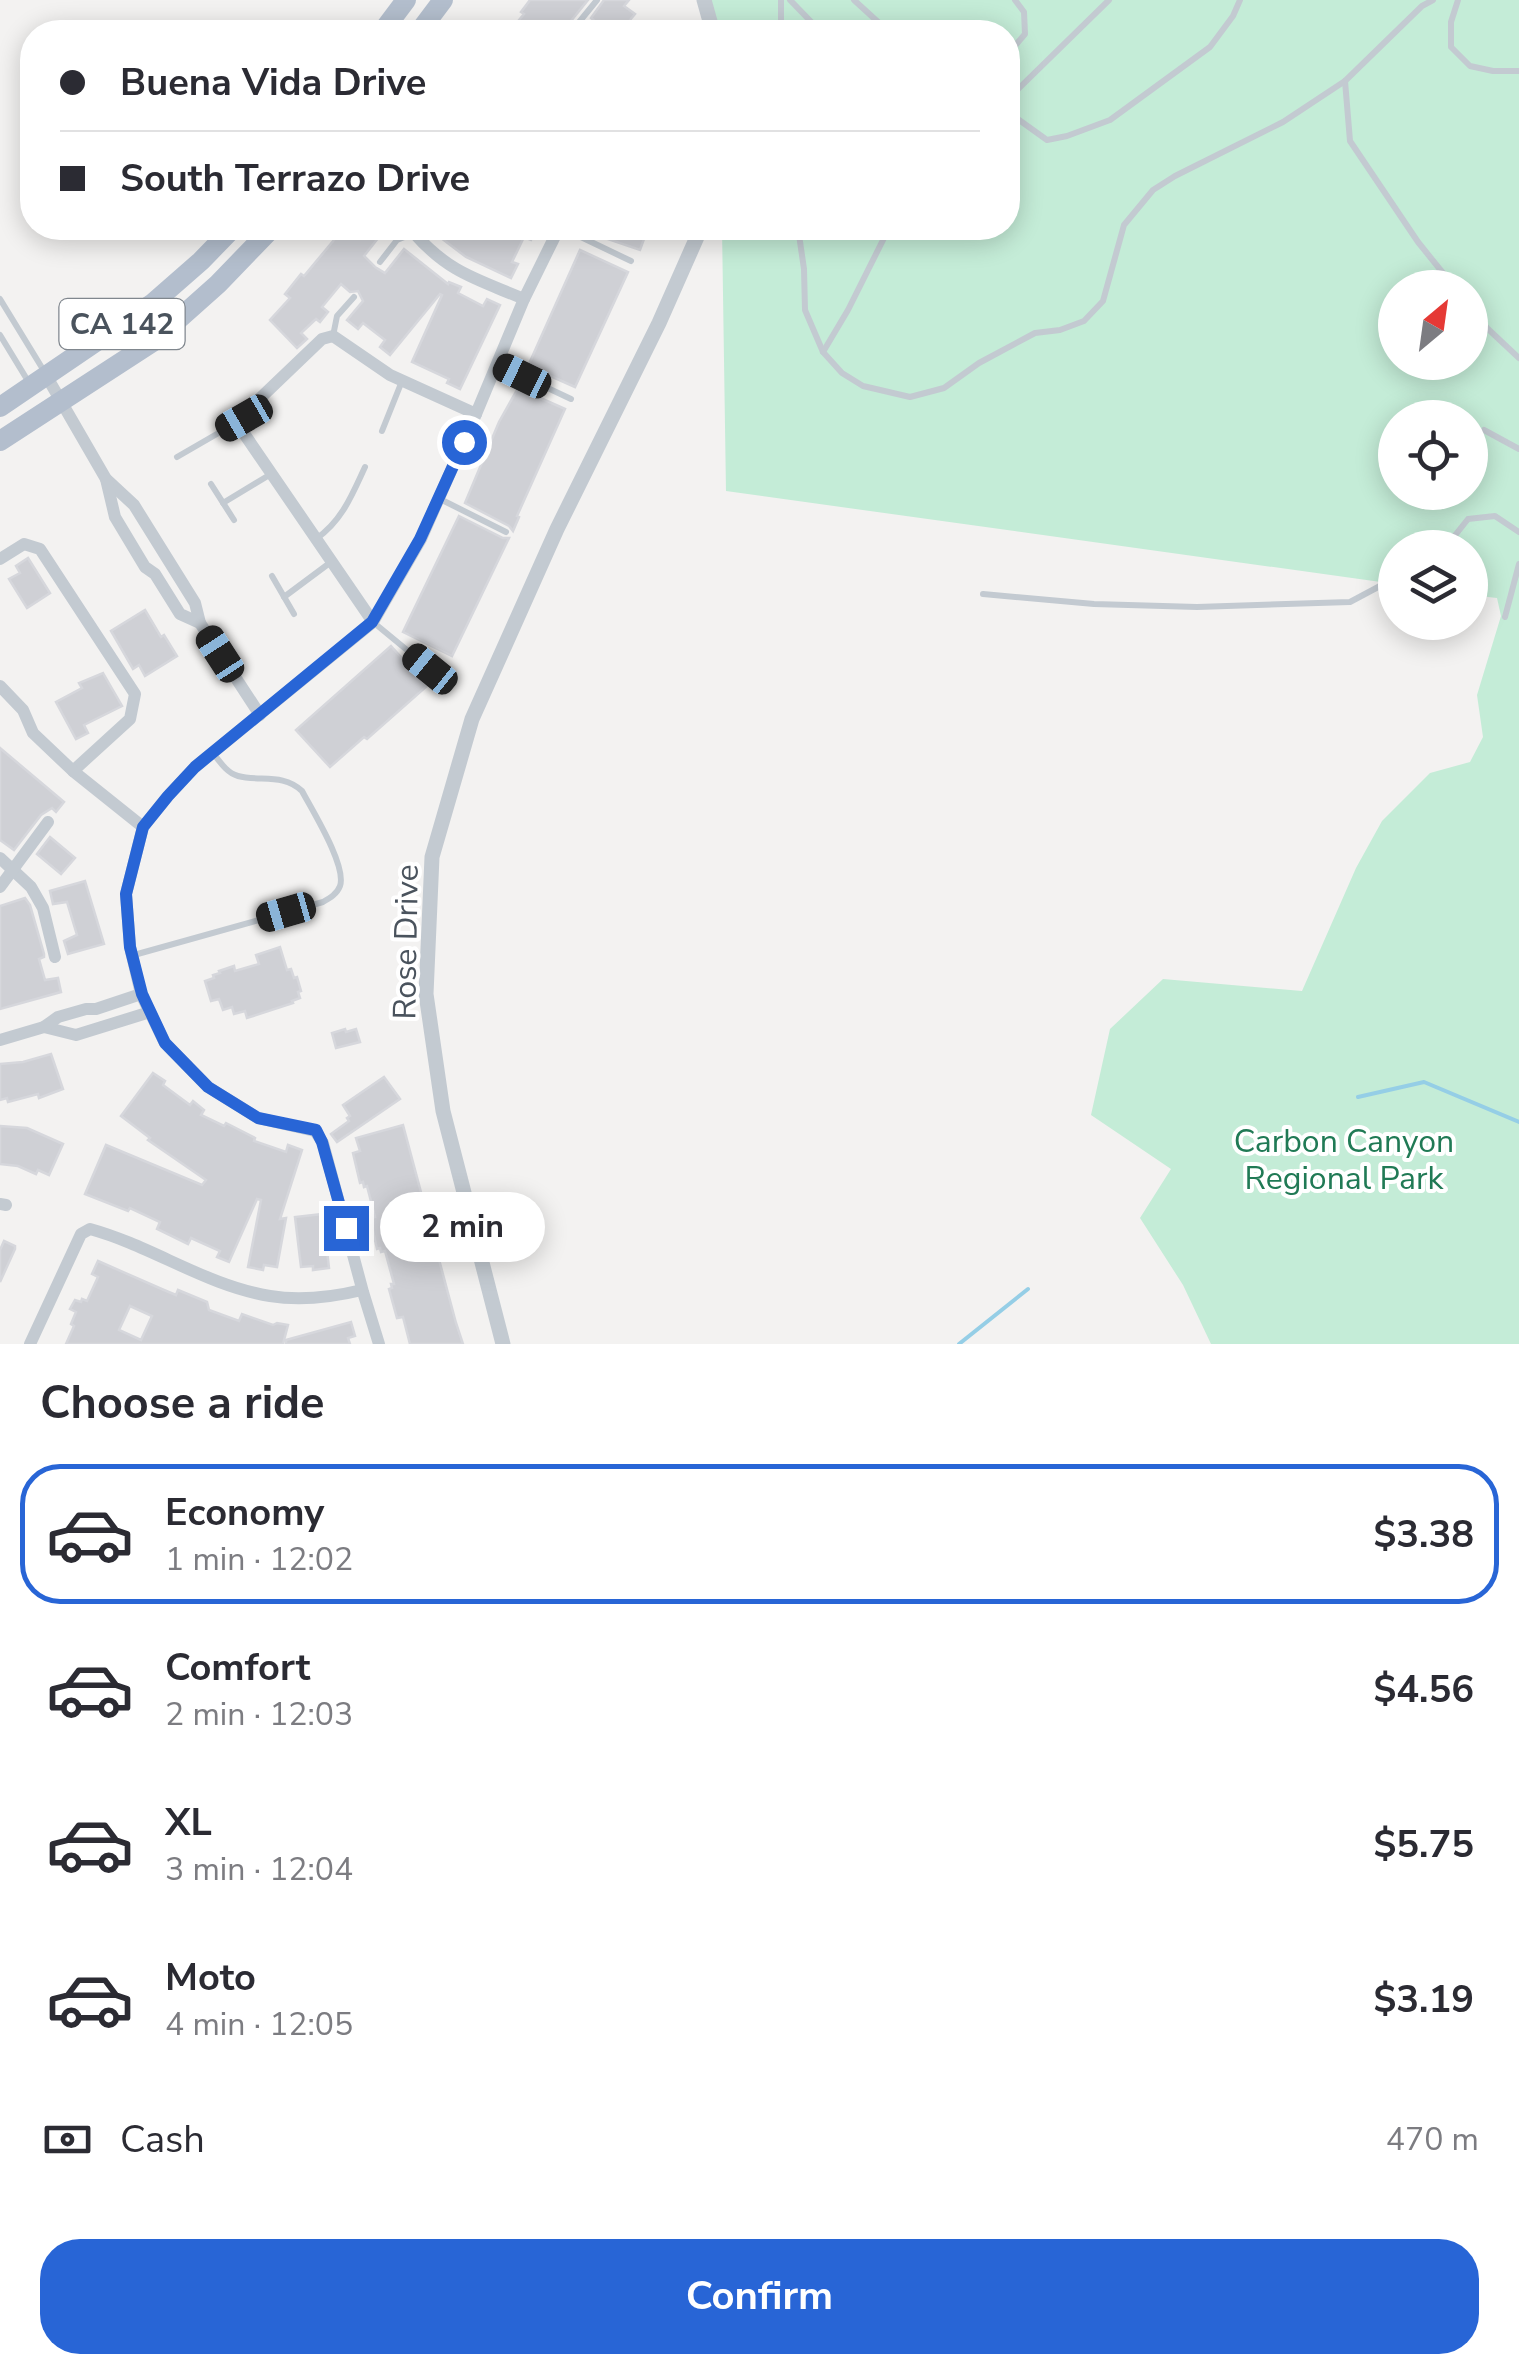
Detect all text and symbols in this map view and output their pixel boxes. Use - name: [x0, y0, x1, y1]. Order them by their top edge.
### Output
- text: Buena Vida Drive: [120, 57, 426, 108]
- text: South Terrazo Drive: [120, 153, 470, 204]
- north arrow: [1378, 270, 1488, 380]
- map controls: [1378, 270, 1488, 640]
- road number: CA 142: [59, 299, 184, 349]
- car: [488, 349, 556, 403]
- car: [211, 390, 277, 446]
- button: locate: [1378, 400, 1488, 510]
- route start: [442, 420, 487, 465]
- button: layers: [1378, 530, 1488, 640]
- car: [191, 621, 249, 687]
- car: [397, 638, 463, 700]
- street label: Rose Drive: [383, 864, 429, 1020]
- car: [253, 889, 319, 935]
- park label: Carbon Canyon Regional Park: [1234, 1120, 1454, 1200]
- callout: 2 min: [381, 1193, 546, 1263]
- text: 2 min: [421, 1205, 504, 1248]
- route end: [324, 1206, 369, 1251]
- text: Choose a ride: [40, 1373, 325, 1434]
- text: Economy: [165, 1487, 324, 1538]
- icon: car: [45, 1489, 135, 1579]
- text: $3.38: [1373, 1509, 1474, 1560]
- text: 1 min · 12:02: [165, 1538, 353, 1581]
- text: Comfort: [165, 1642, 310, 1693]
- icon: car: [45, 1644, 135, 1734]
- text: $4.56: [1373, 1664, 1474, 1715]
- text: 2 min · 12:03: [165, 1693, 353, 1736]
- text: XL: [165, 1797, 212, 1848]
- icon: car: [45, 1799, 135, 1889]
- text: $5.75: [1373, 1819, 1474, 1870]
- text: 3 min · 12:04: [165, 1848, 353, 1891]
- text: Moto: [165, 1952, 256, 2003]
- icon: car: [45, 1954, 135, 2044]
- text: $3.19: [1373, 1974, 1474, 2025]
- text: 4 min · 12:05: [165, 2003, 353, 2046]
- icon: cash: [40, 2112, 95, 2167]
- text: Cash: [120, 2114, 205, 2165]
- text: 470 m: [1386, 2118, 1479, 2161]
- button: Confirm: [40, 2239, 1479, 2354]

